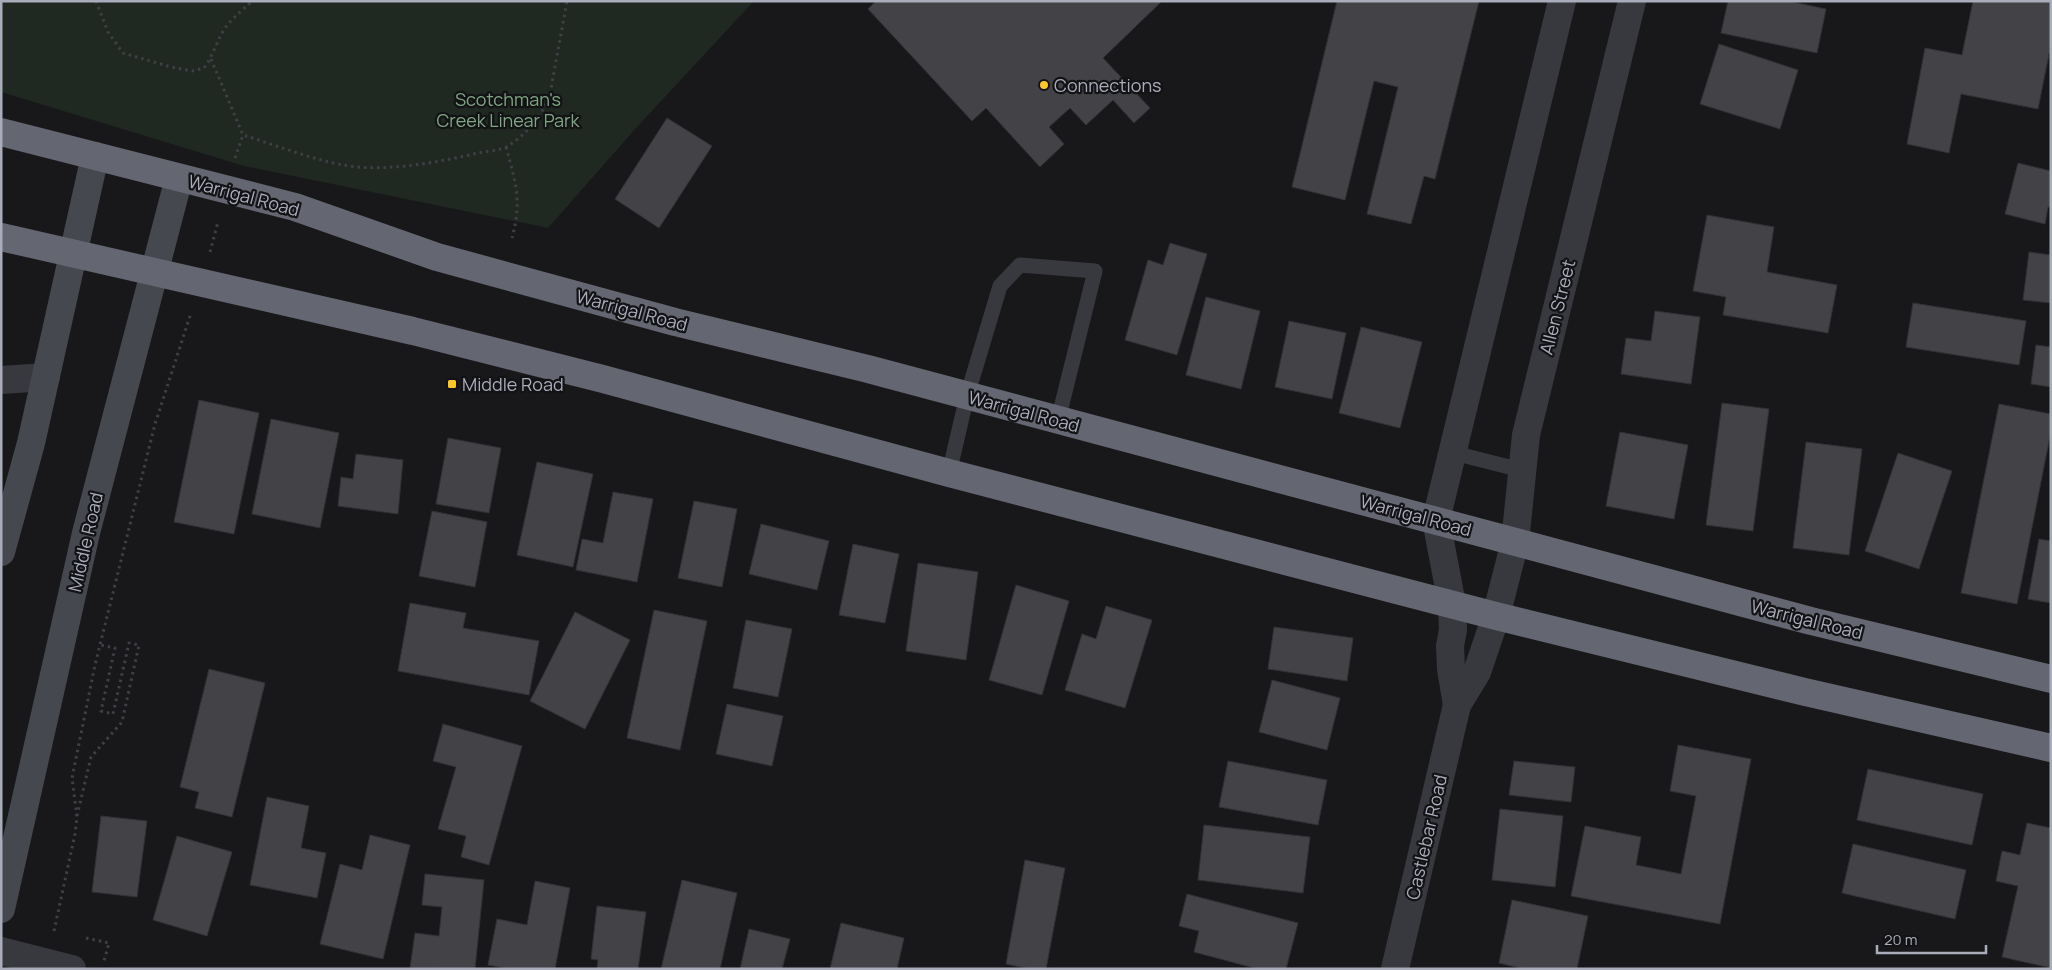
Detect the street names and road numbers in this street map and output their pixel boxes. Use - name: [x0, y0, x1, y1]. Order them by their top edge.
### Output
- street label: Warrigal Road: [186, 169, 302, 221]
- street label: Allen Street: [1534, 257, 1580, 357]
- street label: Warrigal Road: [574, 284, 690, 336]
- street label: Warrigal Road: [966, 385, 1082, 437]
- street label: Warrigal Road: [1358, 489, 1474, 541]
- street label: Middle Road: [62, 490, 108, 594]
- street label: Warrigal Road: [1749, 594, 1865, 644]
- street label: Castlebar Road: [1400, 772, 1452, 902]

